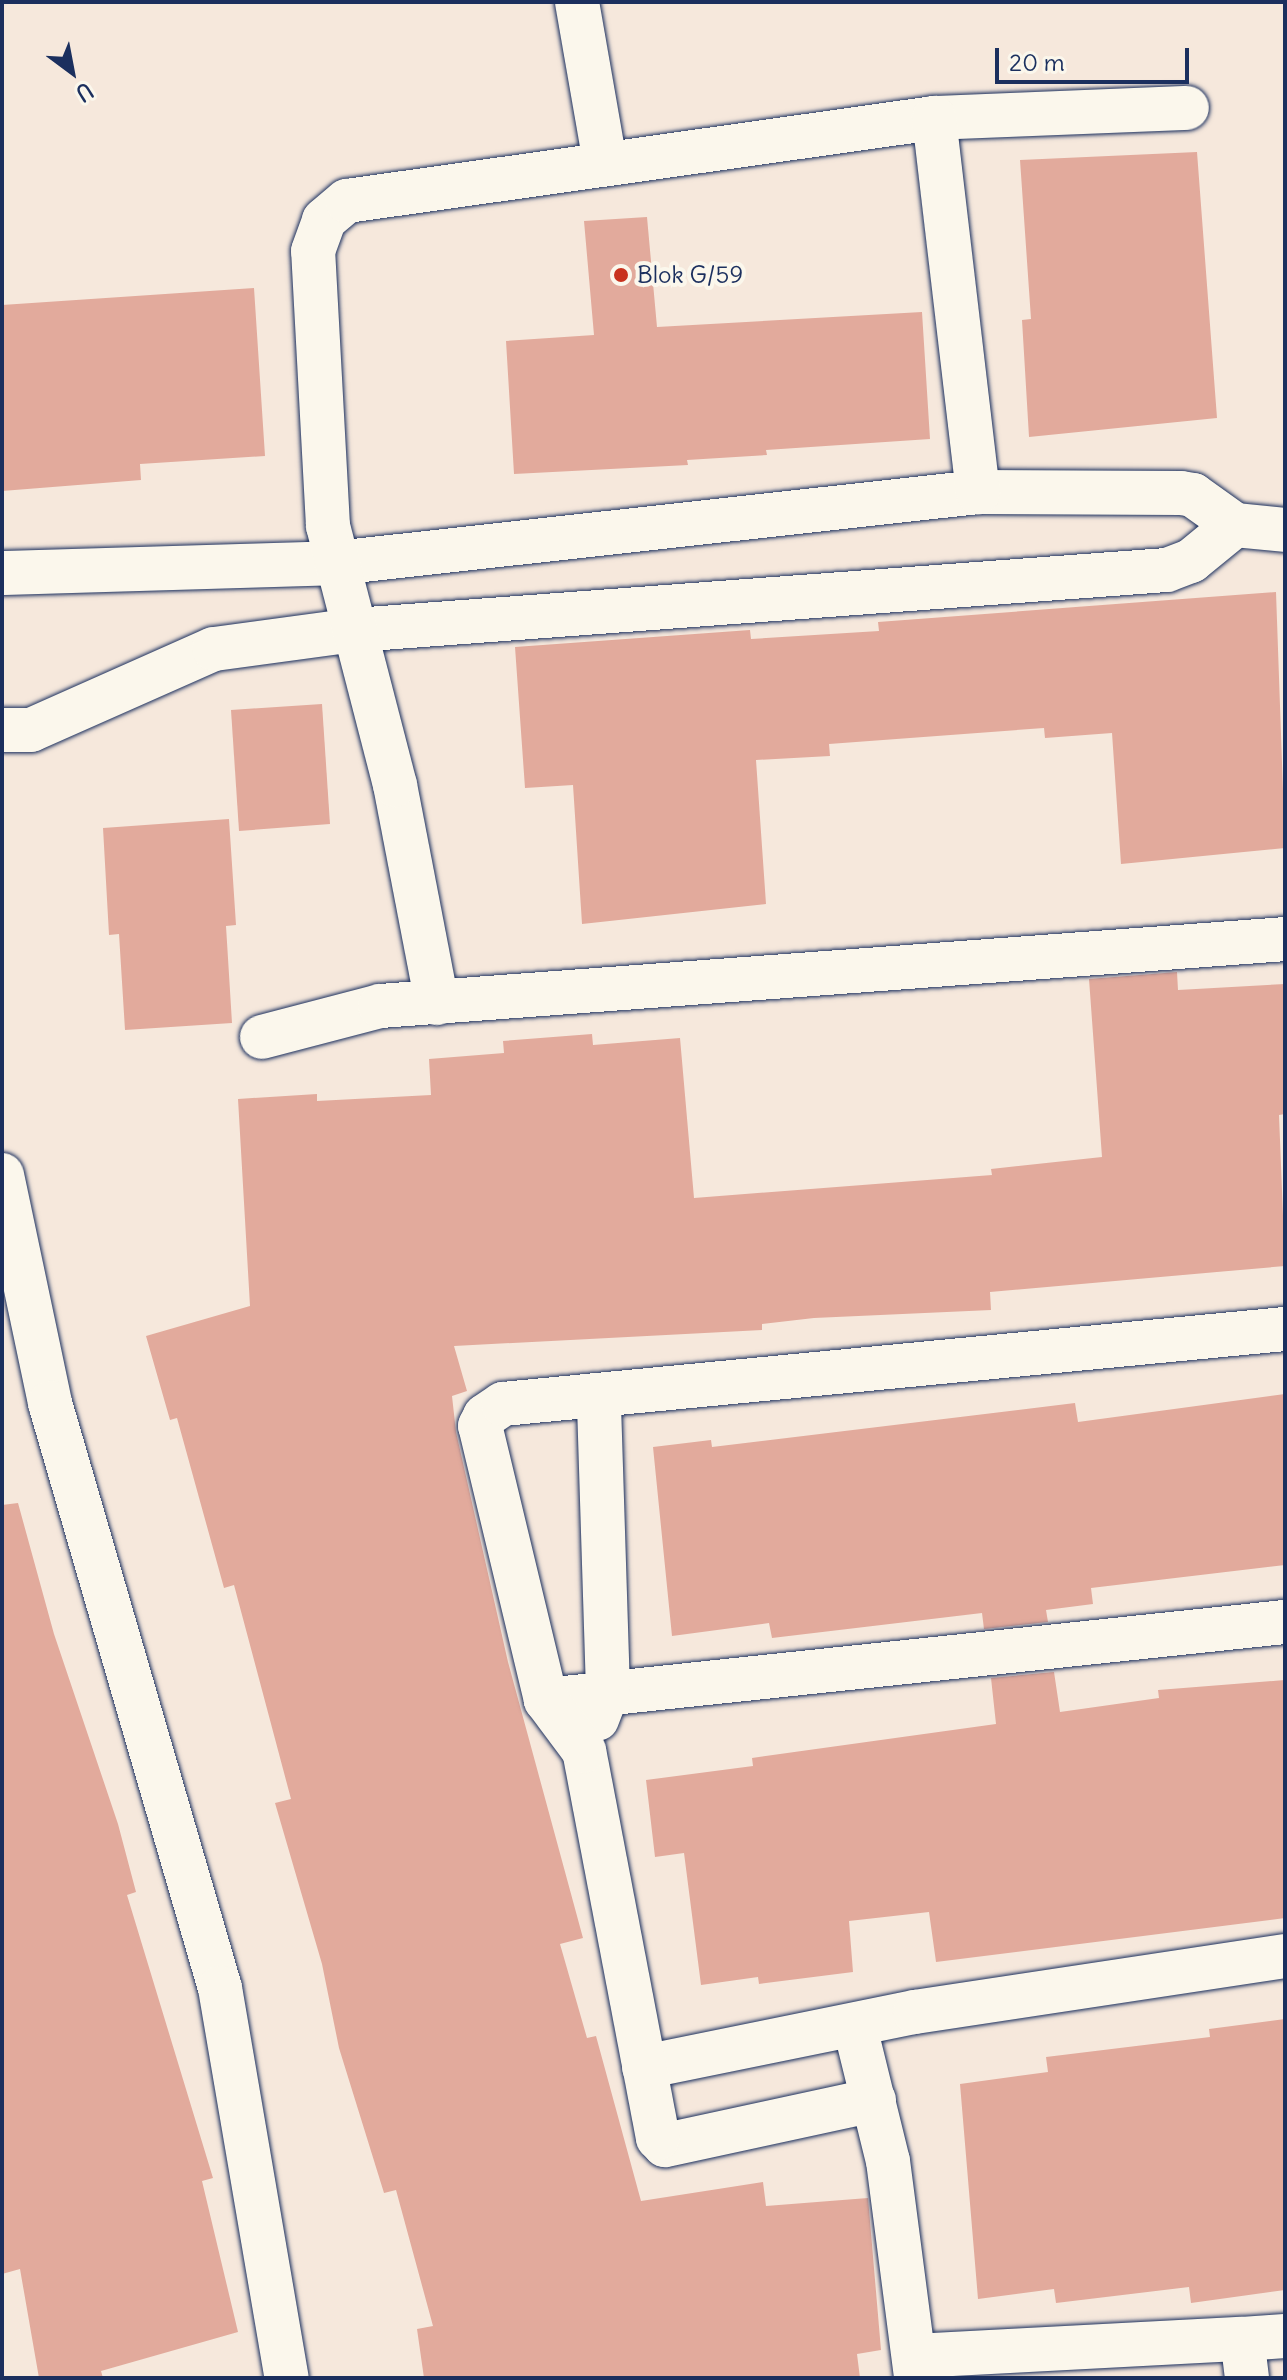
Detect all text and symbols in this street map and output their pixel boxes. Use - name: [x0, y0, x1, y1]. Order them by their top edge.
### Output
- north arrow: [32, 32, 112, 112]
- scale bar: [999, 32, 1193, 82]
- text: 20 m: [1009, 47, 1065, 77]
- text: U: [71, 76, 99, 108]
- place label: Blok G/59: [637, 261, 743, 289]
- marker: Blok G/59: [612, 266, 630, 284]

